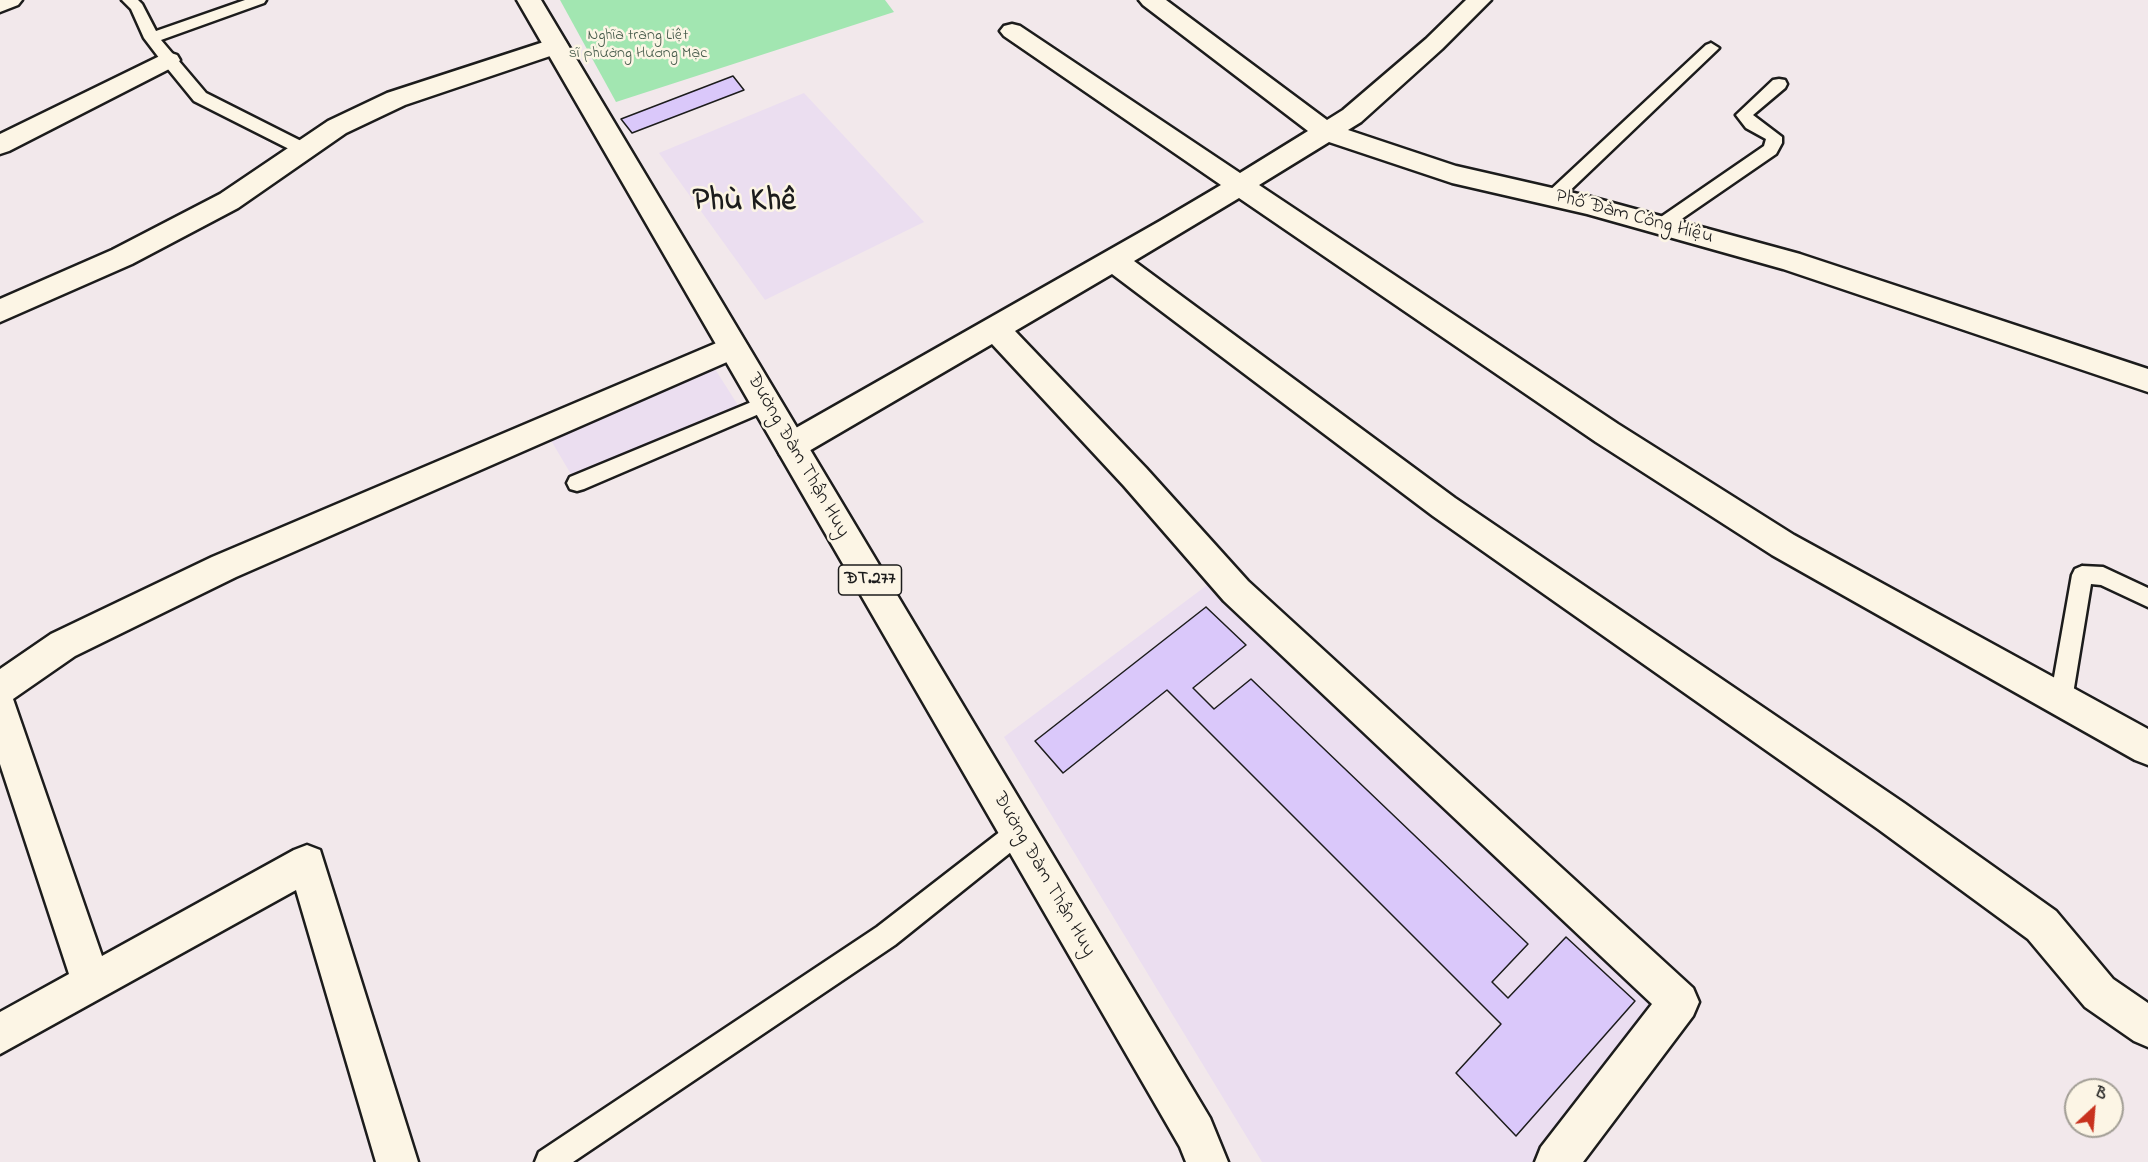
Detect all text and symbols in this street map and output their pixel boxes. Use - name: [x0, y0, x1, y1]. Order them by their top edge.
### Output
- park label: Nghĩa trang Liệt sĩ phường Hương Mạc: [569, 26, 707, 64]
- district label: Phù Khê: [692, 185, 796, 223]
- street label: Phố Đàm Công Hiệu: [1552, 185, 1716, 251]
- street label: Đường Đàm Thận Huy: [740, 370, 854, 542]
- road number: ĐT.277: [838, 565, 902, 595]
- street label: Đường Đàm Thận Huy: [986, 789, 1100, 961]
- north arrow: [2064, 1078, 2124, 1138]
- text: B: [2091, 1080, 2111, 1107]

